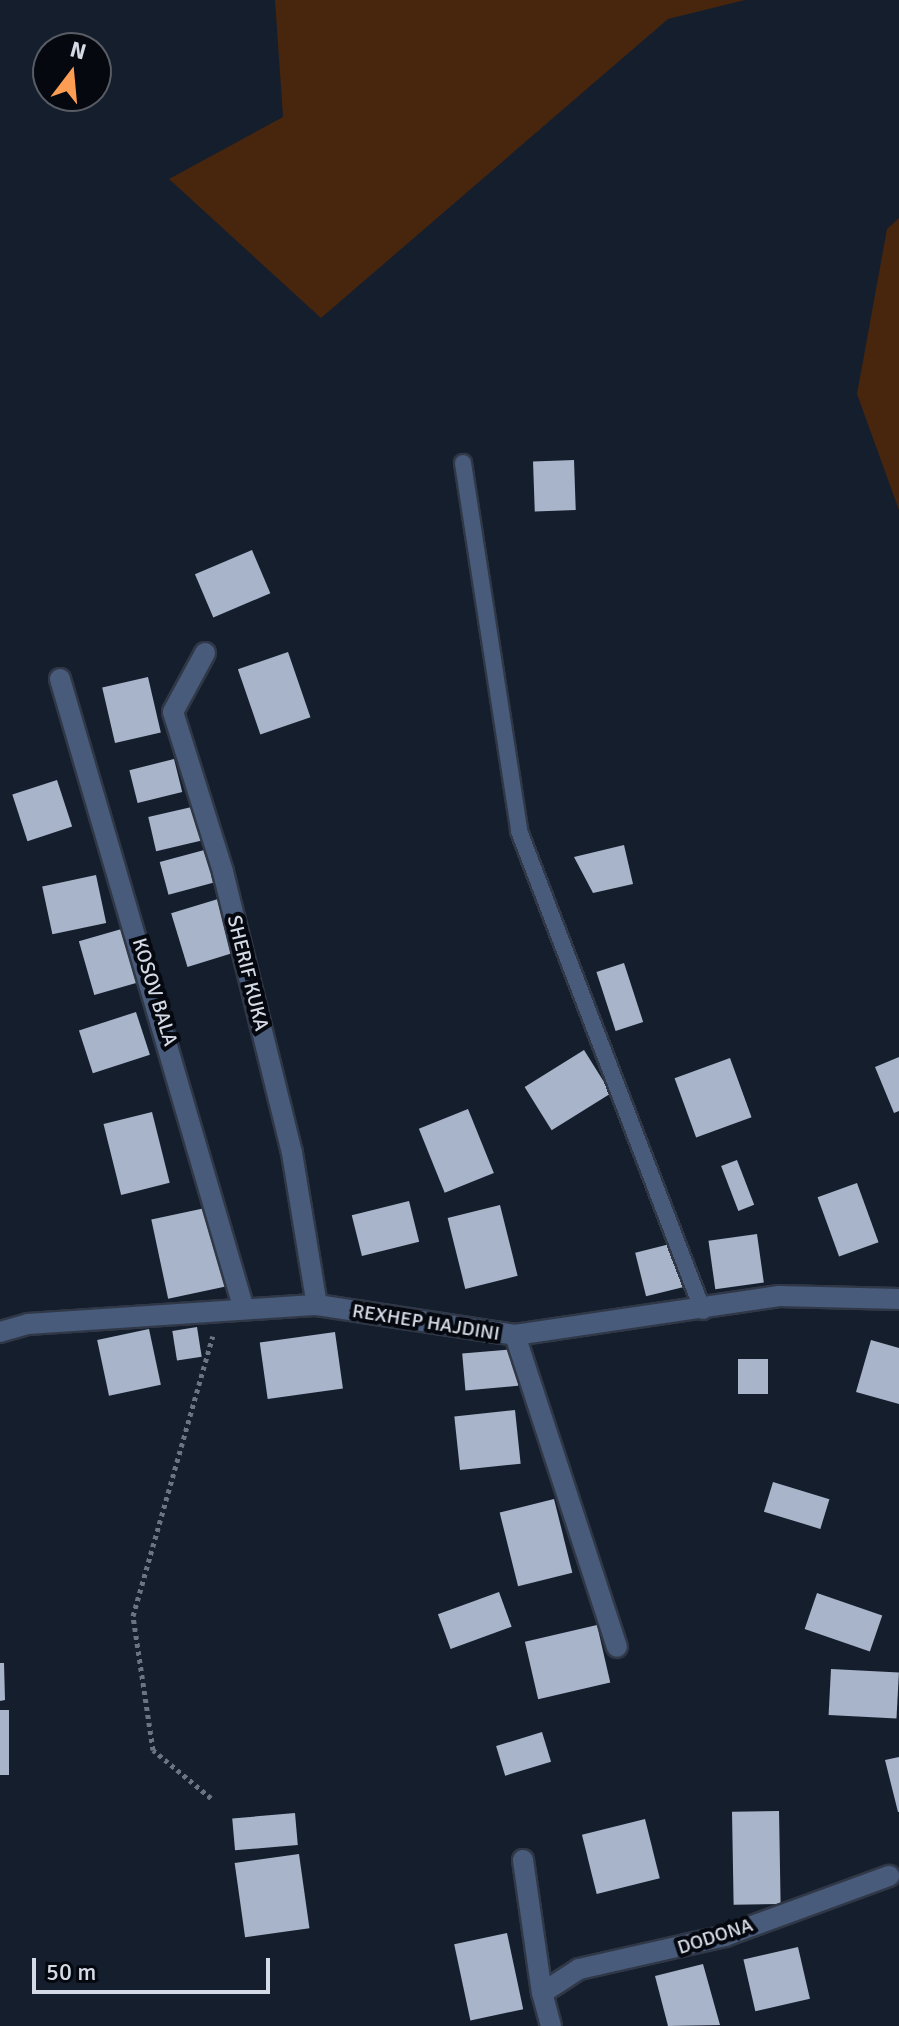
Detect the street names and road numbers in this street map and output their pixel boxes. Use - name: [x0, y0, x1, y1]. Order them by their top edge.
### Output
- street label: SHERIF KUKA: [222, 913, 274, 1033]
- street label: KOSOV BALA: [127, 935, 183, 1049]
- street label: REXHEP HAJDINI: [351, 1298, 501, 1346]
- street label: DODONA: [674, 1913, 756, 1959]

